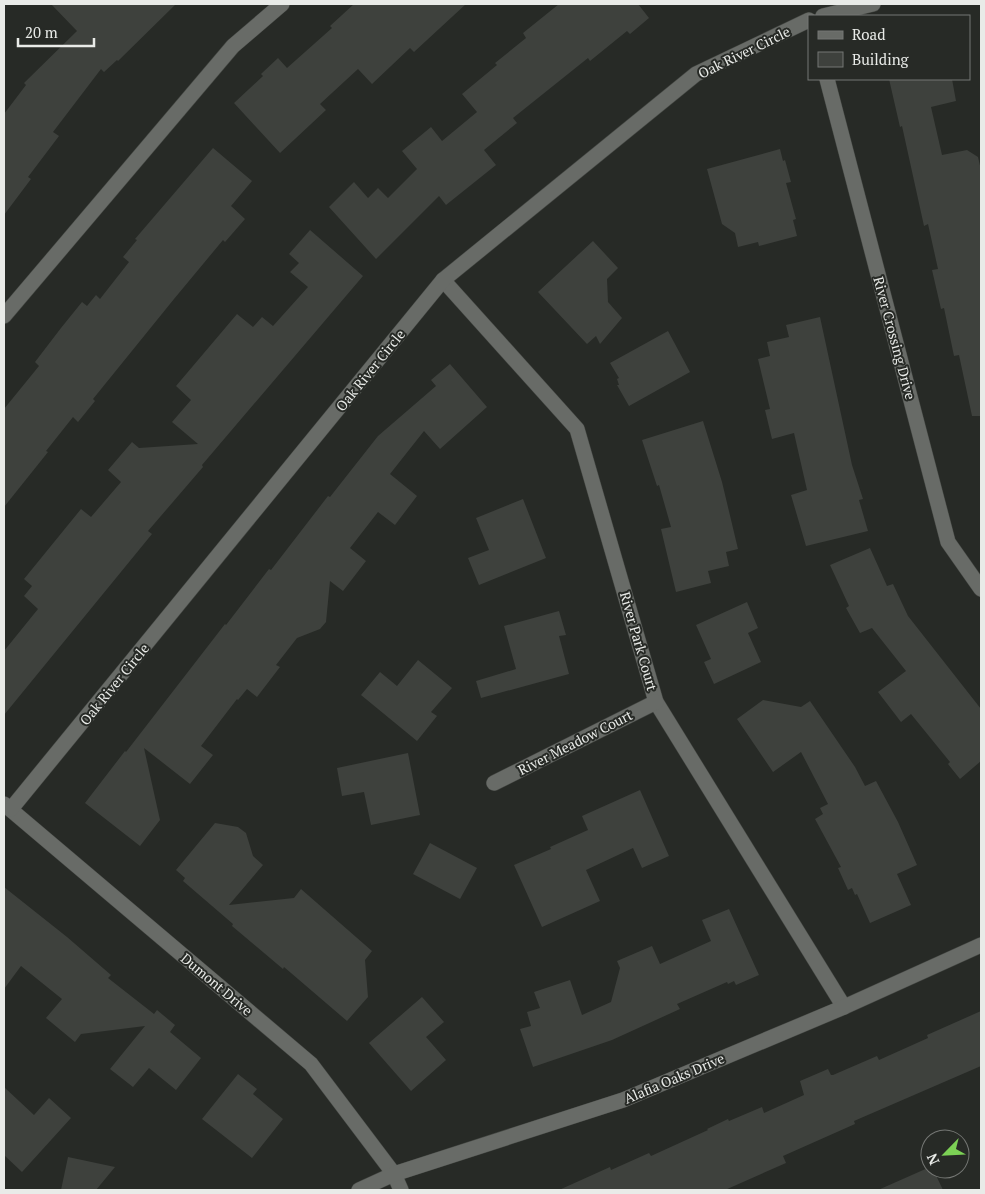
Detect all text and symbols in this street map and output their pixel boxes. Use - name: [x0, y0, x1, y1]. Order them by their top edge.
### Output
- scale bar: [18, 15, 94, 47]
- legend: [808, 15, 970, 80]
- street label: Oak River Circle: [695, 21, 793, 83]
- text: 20 m: [25, 22, 58, 42]
- text: Road: [852, 24, 885, 44]
- text: Building: [852, 49, 910, 69]
- street label: River Crossing Drive: [869, 274, 921, 402]
- street label: Oak River Circle: [331, 325, 409, 415]
- street label: River Park Court: [616, 589, 662, 694]
- street label: Oak River Circle: [75, 639, 153, 729]
- street label: River Meadow Court: [515, 705, 636, 779]
- street label: Dumont Drive: [177, 948, 257, 1020]
- street label: Alafia Oaks Drive: [621, 1048, 727, 1108]
- north arrow: [920, 1129, 970, 1179]
- text: N: [922, 1150, 944, 1168]

